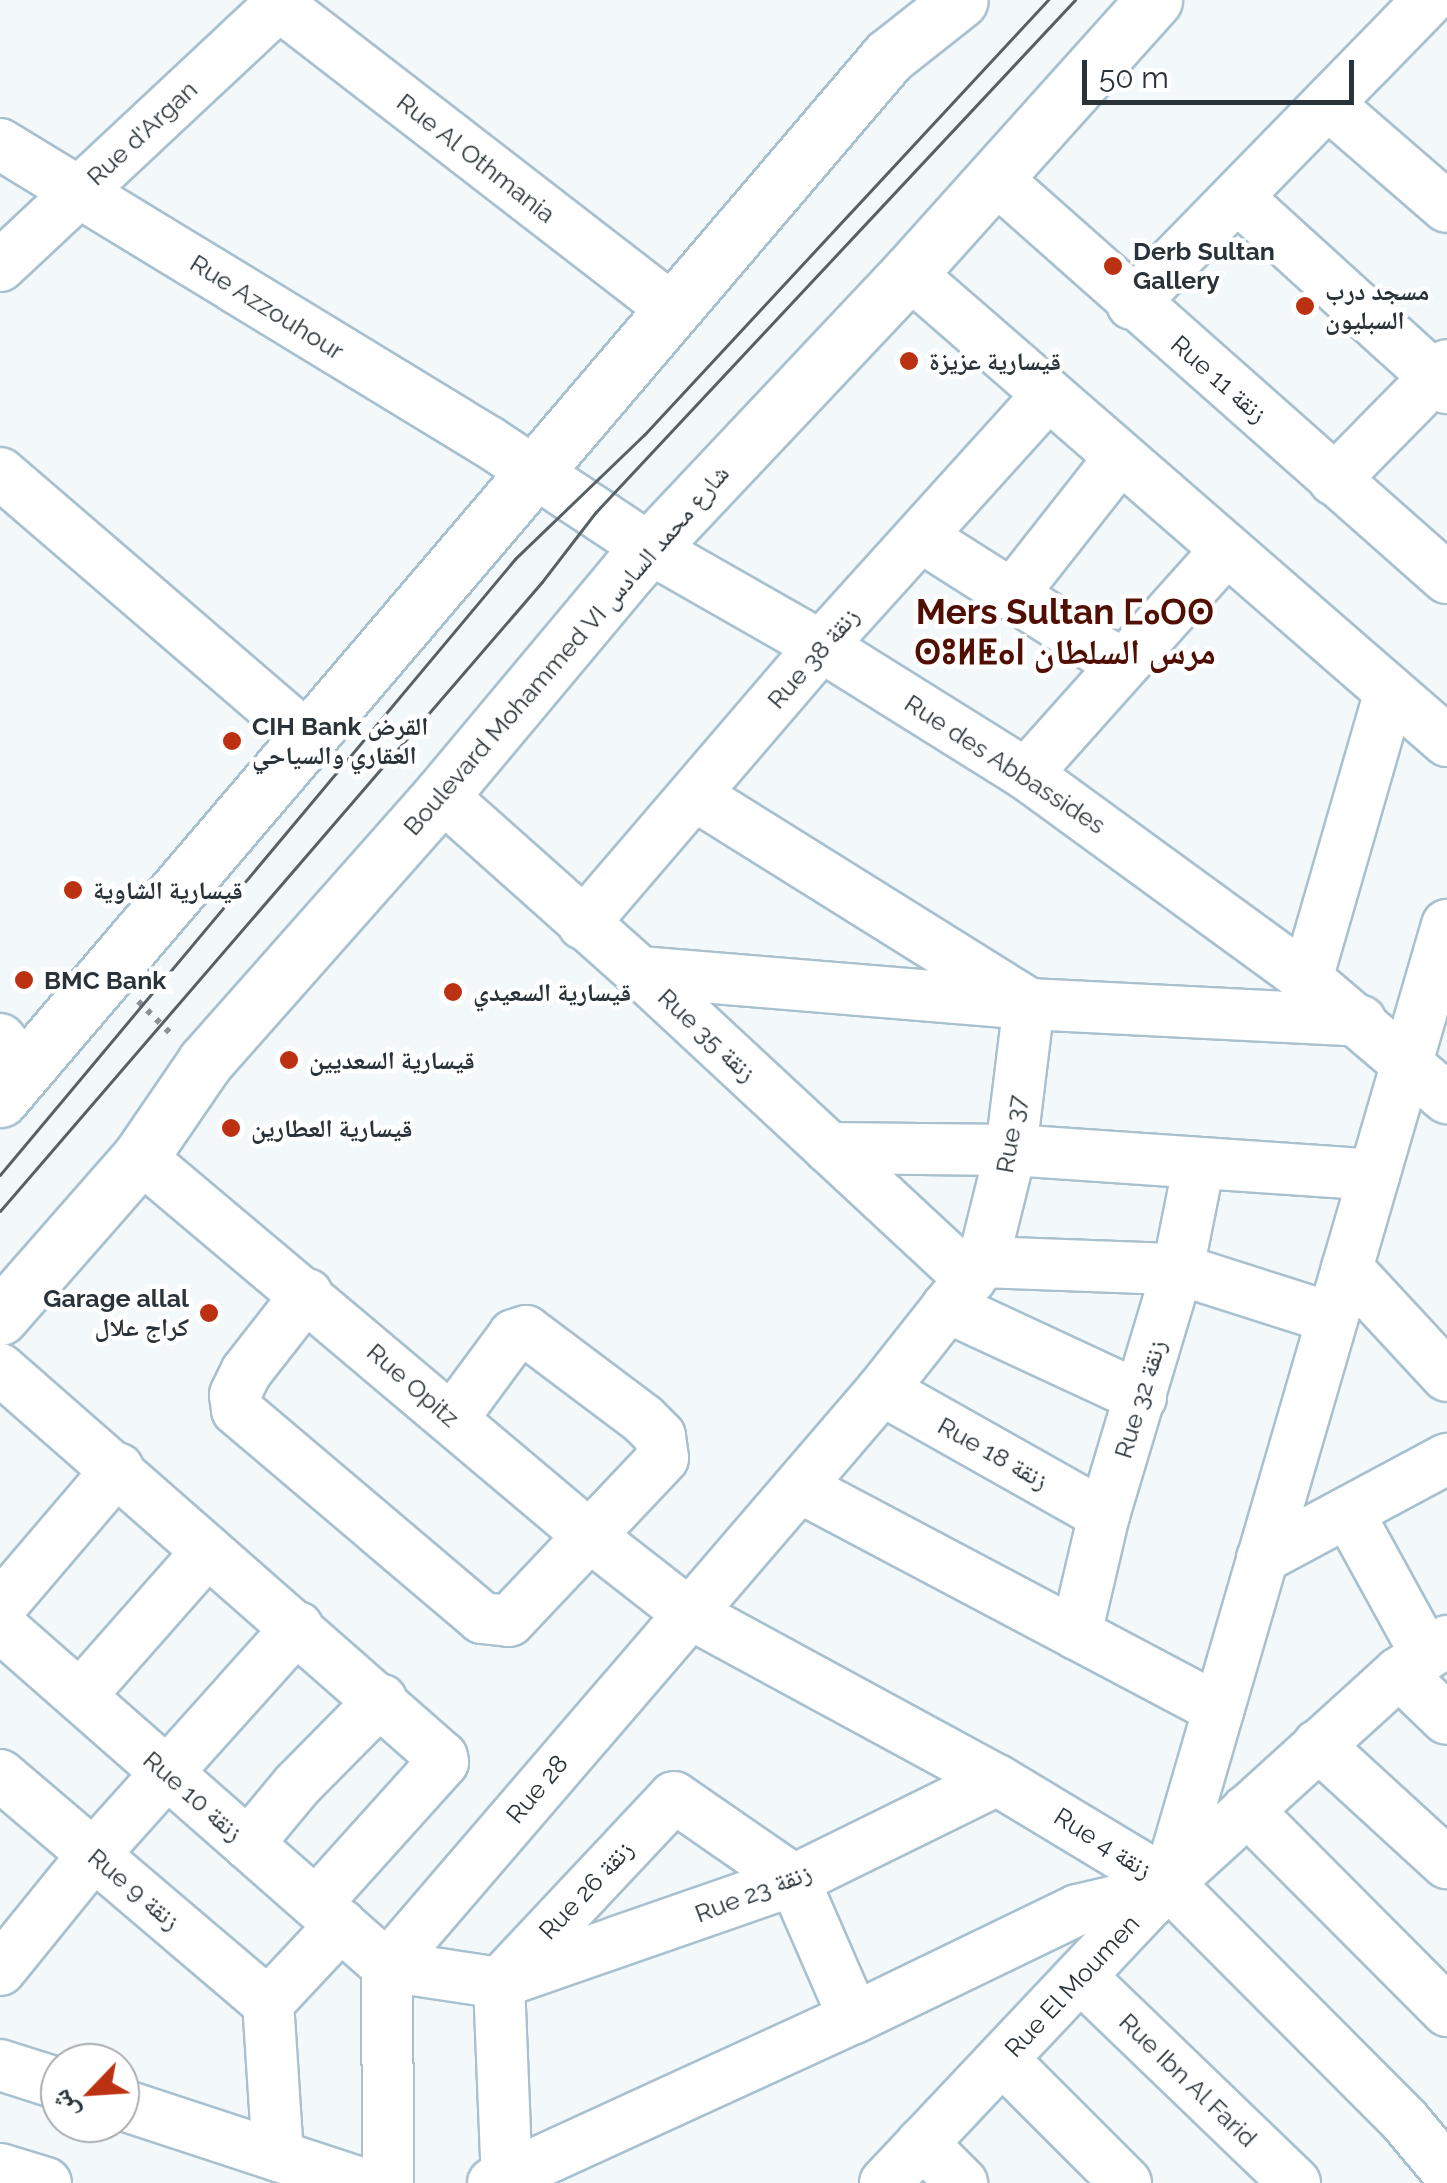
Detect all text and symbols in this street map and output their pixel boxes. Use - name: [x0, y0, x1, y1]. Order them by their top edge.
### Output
- scale bar: [1087, 40, 1360, 102]
- text: 50 m: [1099, 60, 1169, 95]
- street label: Rue d'Argan: [81, 74, 203, 192]
- street label: Rue Al Othmania: [390, 86, 562, 230]
- place label: Derb Sultan Gallery: [1133, 237, 1275, 296]
- street label: Rue Azzouhour: [184, 248, 350, 366]
- marker: Derb Sultan Gallery: [1102, 255, 1124, 277]
- place label: مسجد درب السبليون: [1325, 277, 1429, 336]
- marker: مسجد درب السبليون: [1294, 295, 1316, 317]
- street label: Rue 11 زنقة: [1165, 329, 1273, 429]
- place label: قيسارية عزيزة: [929, 346, 1061, 376]
- marker: قيسارية عزيزة: [898, 350, 920, 372]
- street label: Boulevard Mohammed VI شارع محمد السادس: [397, 458, 735, 842]
- district label: Mers Sultan ⵎⴰⵔⵙ ⵙⵓⵍⵟⴰⵏ مرس السلطان: [914, 591, 1216, 673]
- street label: Rue 38 زنقة: [761, 601, 865, 715]
- street label: Rue des Abbassides: [899, 688, 1111, 840]
- place label: CIH Bank القرض العقاري والسياحي: [252, 712, 428, 771]
- marker: CIH Bank القرض العقاري والسياحي: [221, 730, 243, 752]
- place label: قيسارية الشاوية: [93, 875, 243, 905]
- marker: قيسارية الشاوية: [62, 879, 84, 901]
- place label: BMC Bank: [44, 965, 166, 995]
- marker: BMC Bank: [13, 969, 35, 991]
- place label: قيسارية السعيدي: [473, 977, 631, 1007]
- marker: قيسارية السعيدي: [442, 981, 464, 1003]
- street label: Rue 35 زنقة: [652, 982, 762, 1088]
- place label: قيسارية السعديين: [309, 1045, 475, 1075]
- marker: قيسارية السعديين: [278, 1049, 300, 1071]
- street label: Rue 37: [989, 1093, 1033, 1175]
- place label: قيسارية العطارين: [251, 1113, 412, 1143]
- marker: قيسارية العطارين: [220, 1117, 242, 1139]
- place label: Garage allal كراج علال: [43, 1284, 189, 1343]
- marker: Garage allal كراج علال: [198, 1302, 220, 1324]
- street label: Rue 32 زنقة: [1108, 1336, 1172, 1462]
- street label: Rue Opitz: [361, 1337, 465, 1433]
- street label: Rue 18 زنقة: [933, 1410, 1053, 1496]
- street label: Rue 10 زنقة: [137, 1745, 249, 1847]
- street label: Rue 28: [500, 1749, 574, 1829]
- street label: Rue 4 زنقة: [1049, 1801, 1157, 1885]
- street label: Rue 26 زنقة: [533, 1834, 639, 1946]
- street label: Rue 9 زنقة: [82, 1842, 186, 1936]
- street label: Rue 23 زنقة: [691, 1857, 815, 1929]
- street label: Rue El Moumen: [998, 1908, 1146, 2064]
- street label: Rue Ibn Al Farid: [1112, 2006, 1264, 2154]
- north arrow: [40, 2043, 140, 2143]
- text: ش: [43, 2085, 85, 2125]

